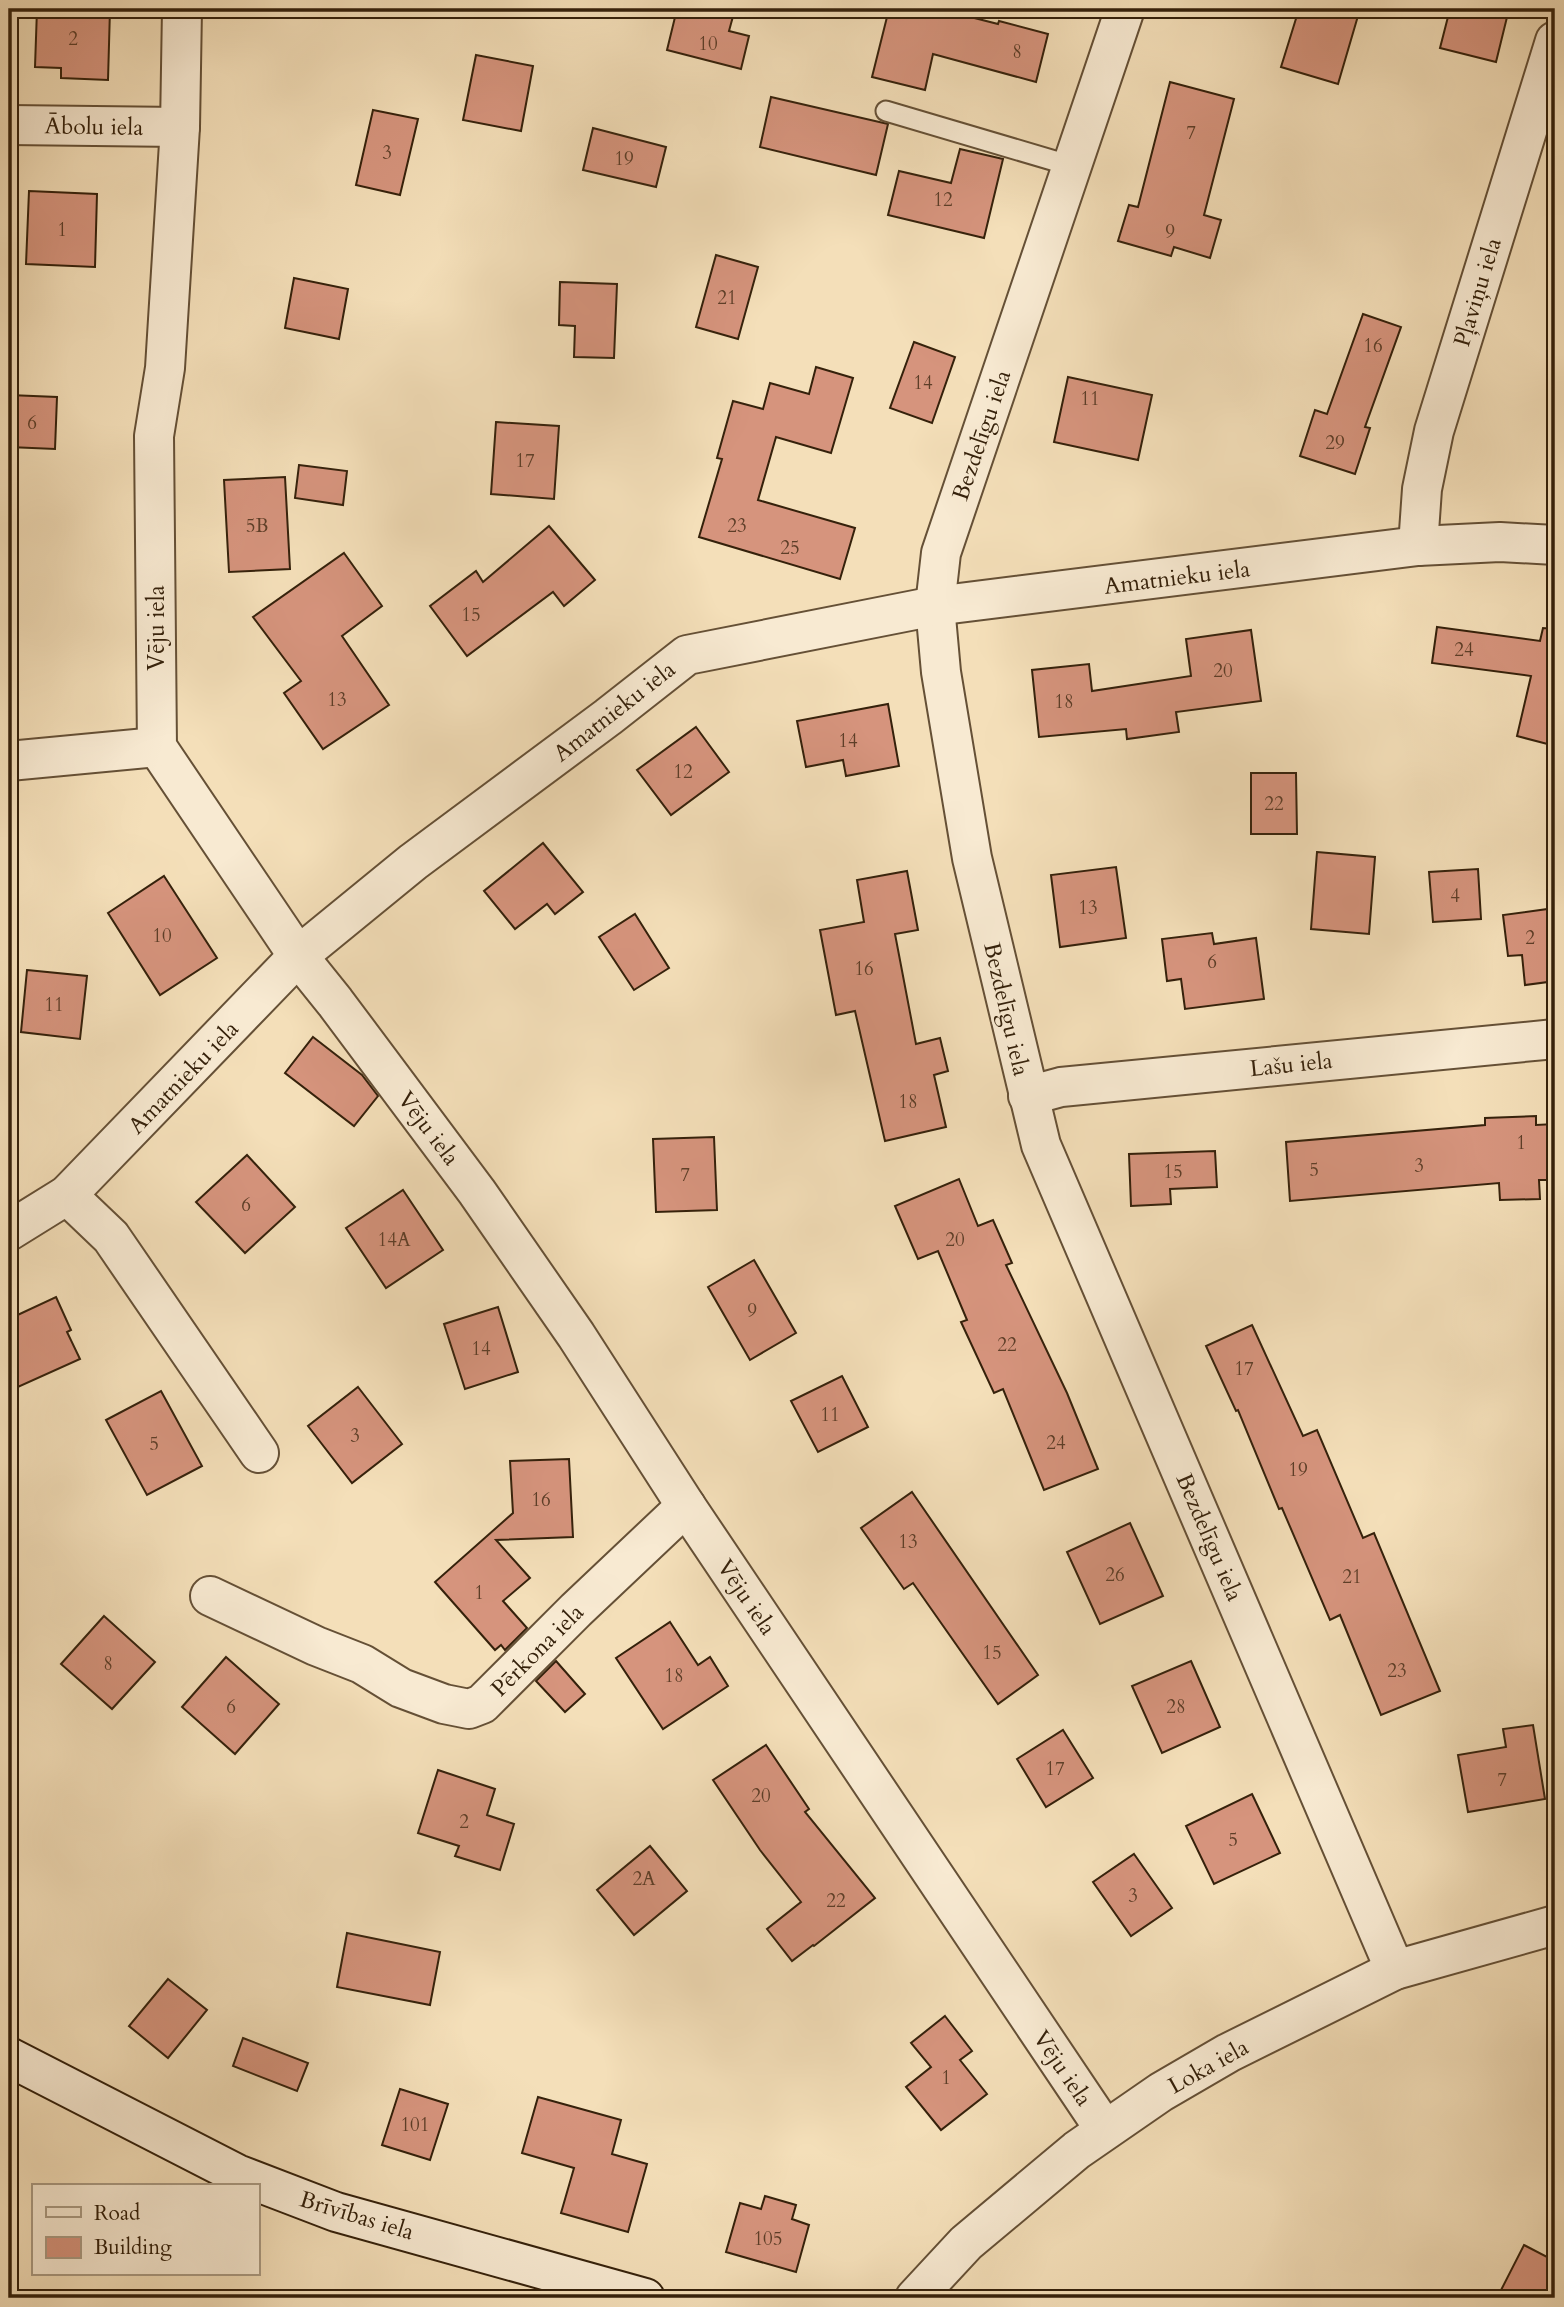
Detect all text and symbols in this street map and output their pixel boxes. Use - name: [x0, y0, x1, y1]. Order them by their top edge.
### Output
- house number: 2: [68, 26, 78, 52]
- house number: 10: [698, 31, 718, 57]
- house number: 8: [1012, 39, 1022, 65]
- street label: Ābolu iela: [44, 110, 144, 143]
- house number: 7: [1186, 120, 1196, 146]
- house number: 3: [382, 140, 392, 166]
- house number: 19: [614, 146, 634, 172]
- house number: 12: [933, 187, 953, 213]
- house number: 1: [57, 217, 67, 243]
- house number: 9: [1165, 219, 1175, 245]
- street label: Pļaviņu iela: [1446, 234, 1509, 350]
- house number: 21: [717, 285, 737, 311]
- house number: 16: [1363, 333, 1383, 359]
- street label: Bezdelīgu iela: [945, 366, 1018, 505]
- house number: 14: [913, 370, 933, 396]
- house number: 11: [1080, 386, 1100, 412]
- house number: 6: [27, 410, 37, 436]
- house number: 29: [1325, 430, 1345, 456]
- house number: 17: [515, 448, 535, 474]
- house number: 5B: [246, 513, 268, 539]
- house number: 23: [727, 513, 747, 539]
- house number: 25: [780, 535, 800, 561]
- street label: Amatnieku iela: [1102, 553, 1252, 602]
- street label: Vēju iela: [141, 585, 172, 671]
- house number: 15: [461, 602, 481, 628]
- house number: 24: [1454, 637, 1474, 663]
- street label: Amatnieku iela: [547, 654, 682, 769]
- house number: 20: [1213, 658, 1233, 684]
- house number: 13: [327, 687, 347, 713]
- house number: 18: [1054, 689, 1074, 715]
- house number: 14: [838, 728, 858, 754]
- house number: 12: [673, 759, 693, 785]
- house number: 22: [1264, 791, 1284, 817]
- house number: 4: [1450, 883, 1460, 909]
- house number: 13: [1078, 895, 1098, 921]
- house number: 10: [152, 923, 172, 949]
- house number: 2: [1525, 925, 1535, 951]
- street label: Bezdelīgu iela: [976, 939, 1037, 1079]
- house number: 6: [1207, 949, 1217, 975]
- house number: 16: [854, 956, 874, 982]
- house number: 11: [44, 992, 64, 1018]
- street label: Amatnieku iela: [121, 1014, 246, 1141]
- street label: Lašu iela: [1248, 1045, 1334, 1084]
- street label: Vēju iela: [391, 1085, 467, 1172]
- house number: 18: [898, 1089, 918, 1115]
- house number: 1: [1516, 1130, 1526, 1156]
- house number: 3: [1414, 1153, 1424, 1179]
- house number: 5: [1309, 1157, 1319, 1183]
- house number: 15: [1163, 1159, 1183, 1185]
- house number: 7: [680, 1162, 690, 1188]
- house number: 6: [241, 1192, 251, 1218]
- house number: 14A: [378, 1227, 411, 1253]
- house number: 20: [945, 1227, 965, 1253]
- house number: 9: [747, 1298, 757, 1324]
- house number: 22: [997, 1332, 1017, 1358]
- house number: 14: [471, 1336, 491, 1362]
- house number: 17: [1234, 1356, 1254, 1382]
- house number: 11: [820, 1402, 840, 1428]
- house number: 3: [350, 1423, 360, 1449]
- house number: 24: [1046, 1430, 1066, 1456]
- house number: 5: [149, 1431, 159, 1457]
- house number: 19: [1288, 1457, 1308, 1483]
- street label: Bezdelīgu iela: [1169, 1469, 1250, 1606]
- house number: 16: [531, 1487, 551, 1513]
- house number: 13: [898, 1529, 918, 1555]
- street label: Vēju iela: [710, 1553, 783, 1641]
- house number: 26: [1105, 1562, 1125, 1588]
- house number: 21: [1342, 1564, 1362, 1590]
- house number: 1: [474, 1580, 484, 1606]
- street label: Pērkona iela: [484, 1597, 590, 1703]
- house number: 15: [982, 1640, 1002, 1666]
- house number: 8: [103, 1651, 113, 1677]
- house number: 23: [1387, 1658, 1407, 1684]
- house number: 18: [664, 1663, 684, 1689]
- house number: 6: [226, 1694, 236, 1720]
- house number: 28: [1166, 1694, 1186, 1720]
- house number: 17: [1045, 1756, 1065, 1782]
- house number: 7: [1497, 1767, 1507, 1793]
- house number: 20: [751, 1783, 771, 1809]
- house number: 2: [459, 1809, 469, 1835]
- house number: 5: [1228, 1827, 1238, 1853]
- house number: 2A: [632, 1866, 656, 1892]
- house number: 3: [1128, 1883, 1138, 1909]
- house number: 22: [826, 1888, 846, 1914]
- street label: Vēju iela: [1026, 2024, 1099, 2112]
- street label: Loka iela: [1162, 2032, 1254, 2101]
- house number: 1: [941, 2065, 951, 2091]
- house number: 101: [400, 2112, 430, 2138]
- street label: Brīvības iela: [296, 2183, 418, 2248]
- legend: [32, 2184, 259, 2276]
- text: Road: [94, 2199, 140, 2228]
- house number: 105: [753, 2226, 783, 2252]
- text: Building: [94, 2233, 172, 2262]

